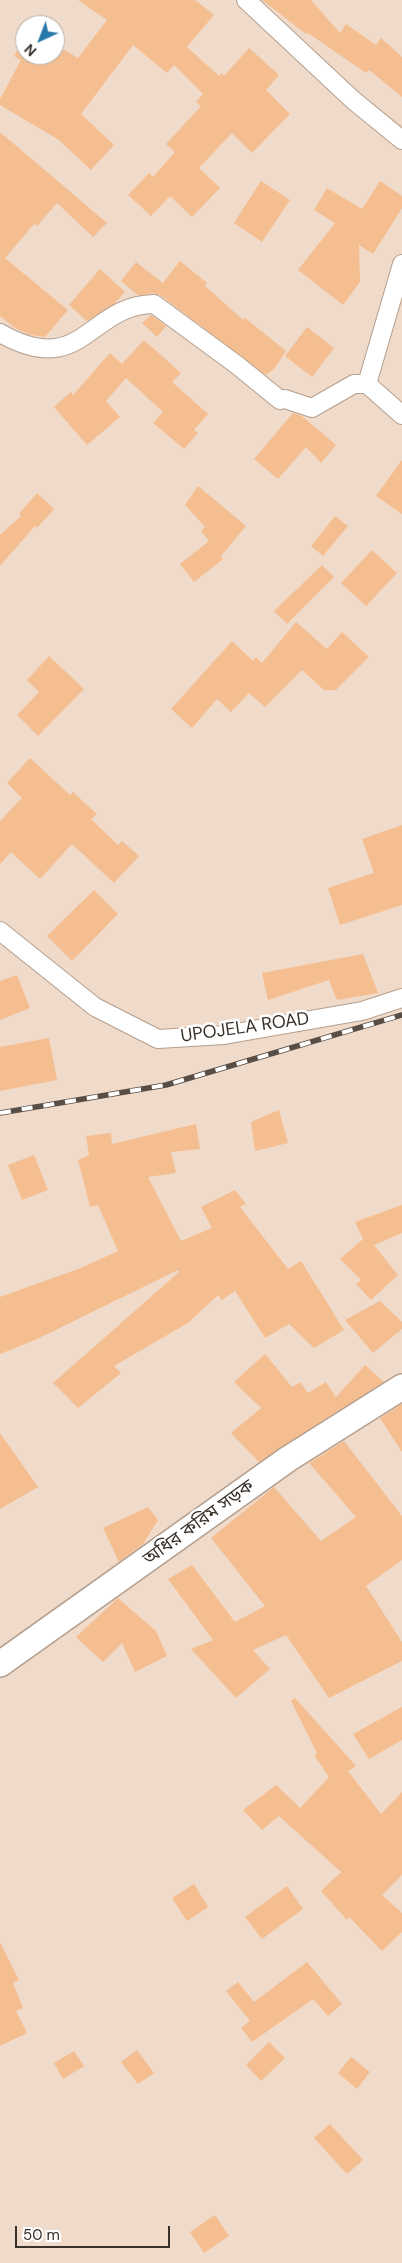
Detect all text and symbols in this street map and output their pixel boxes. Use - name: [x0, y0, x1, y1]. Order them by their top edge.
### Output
- north arrow: [15, 15, 65, 65]
- text: N: [21, 40, 40, 60]
- street label: UPOJELA ROAD: [179, 1008, 311, 1048]
- street label: অধির করিম সড়ক: [139, 1476, 259, 1570]
- scale bar: [18, 2216, 172, 2248]
- text: 50 m: [23, 2225, 60, 2245]

